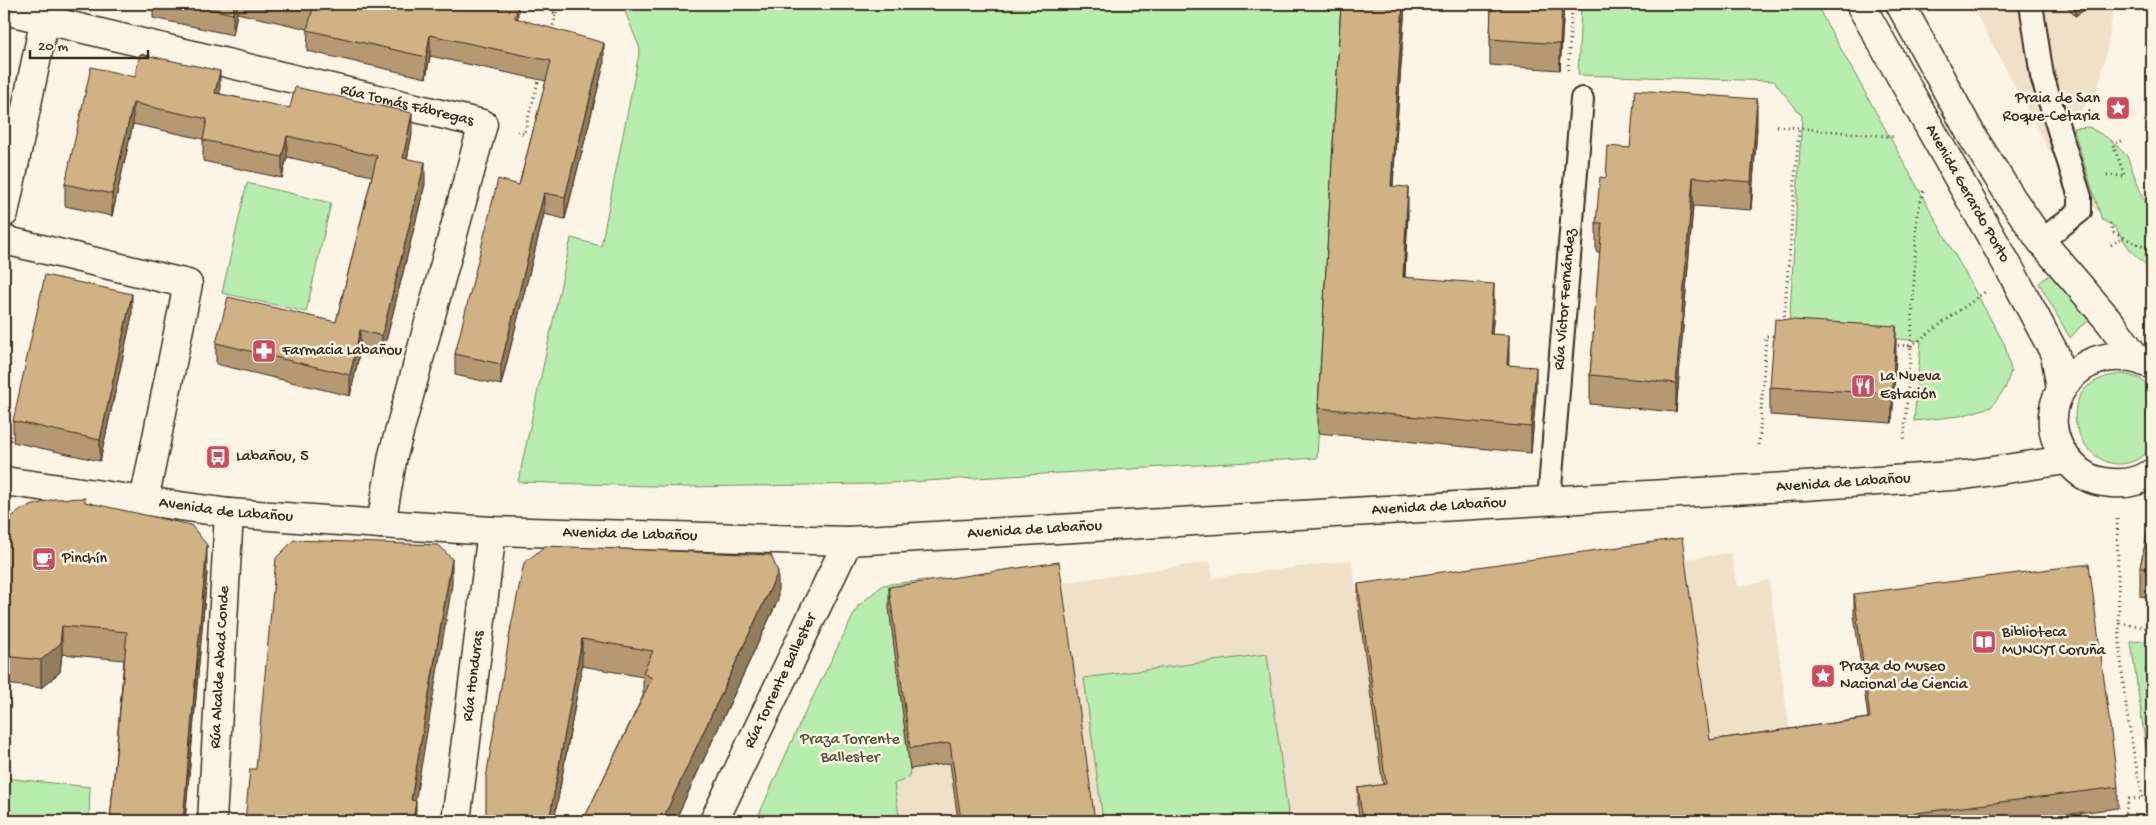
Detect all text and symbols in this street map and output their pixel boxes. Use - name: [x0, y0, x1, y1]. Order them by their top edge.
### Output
- scale bar: [30, 28, 148, 60]
- text: 20 m: [38, 38, 68, 56]
- street label: Rúa Tomás Fábregas: [338, 81, 476, 131]
- place label: Praia de San Roque-Cetaria: [2003, 90, 2101, 127]
- place icon: Praia de San Roque-Cetaria: [2105, 95, 2131, 121]
- street label: Avenida Gerardo Porto: [1921, 121, 2014, 266]
- street label: Rúa Víctor Fernández: [1550, 227, 1581, 371]
- pharmacy icon: Farmacia Labañou: [251, 338, 277, 364]
- place label: Farmacia Labañou: [281, 342, 403, 361]
- place label: La Nueva Estación: [1880, 368, 1942, 405]
- restaurant icon: La Nueva Estación: [1850, 373, 1876, 399]
- bus stop icon: Labañou, 5: [205, 444, 231, 470]
- place label: Labañou, 5: [236, 448, 309, 467]
- street label: Avenida de Labañou: [1775, 469, 1912, 497]
- street label: Avenida de Labañou: [158, 494, 294, 527]
- street label: Avenida de Labañou: [1371, 494, 1507, 520]
- street label: Avenida de Labañou: [967, 517, 1103, 544]
- street label: Avenida de Labañou: [562, 523, 698, 546]
- cafe icon: Pinchín: [31, 546, 57, 572]
- place label: Pinchín: [61, 550, 107, 569]
- street label: Rúa Alcalde Abad Conde: [207, 585, 235, 749]
- street label: Rúa Torrente Ballester: [740, 609, 822, 752]
- place label: Biblioteca MUNCYT Coruña: [2001, 624, 2107, 661]
- street label: Rúa Honduras: [459, 629, 489, 722]
- library icon: Biblioteca MUNCYT Coruña: [1971, 629, 1997, 655]
- place label: Praza do Museo Nacional de Ciencia: [1839, 658, 1969, 695]
- place icon: Praza do Museo Nacional de Ciencia: [1810, 663, 1836, 689]
- park label: Praza Torrente Ballester: [799, 731, 901, 768]

